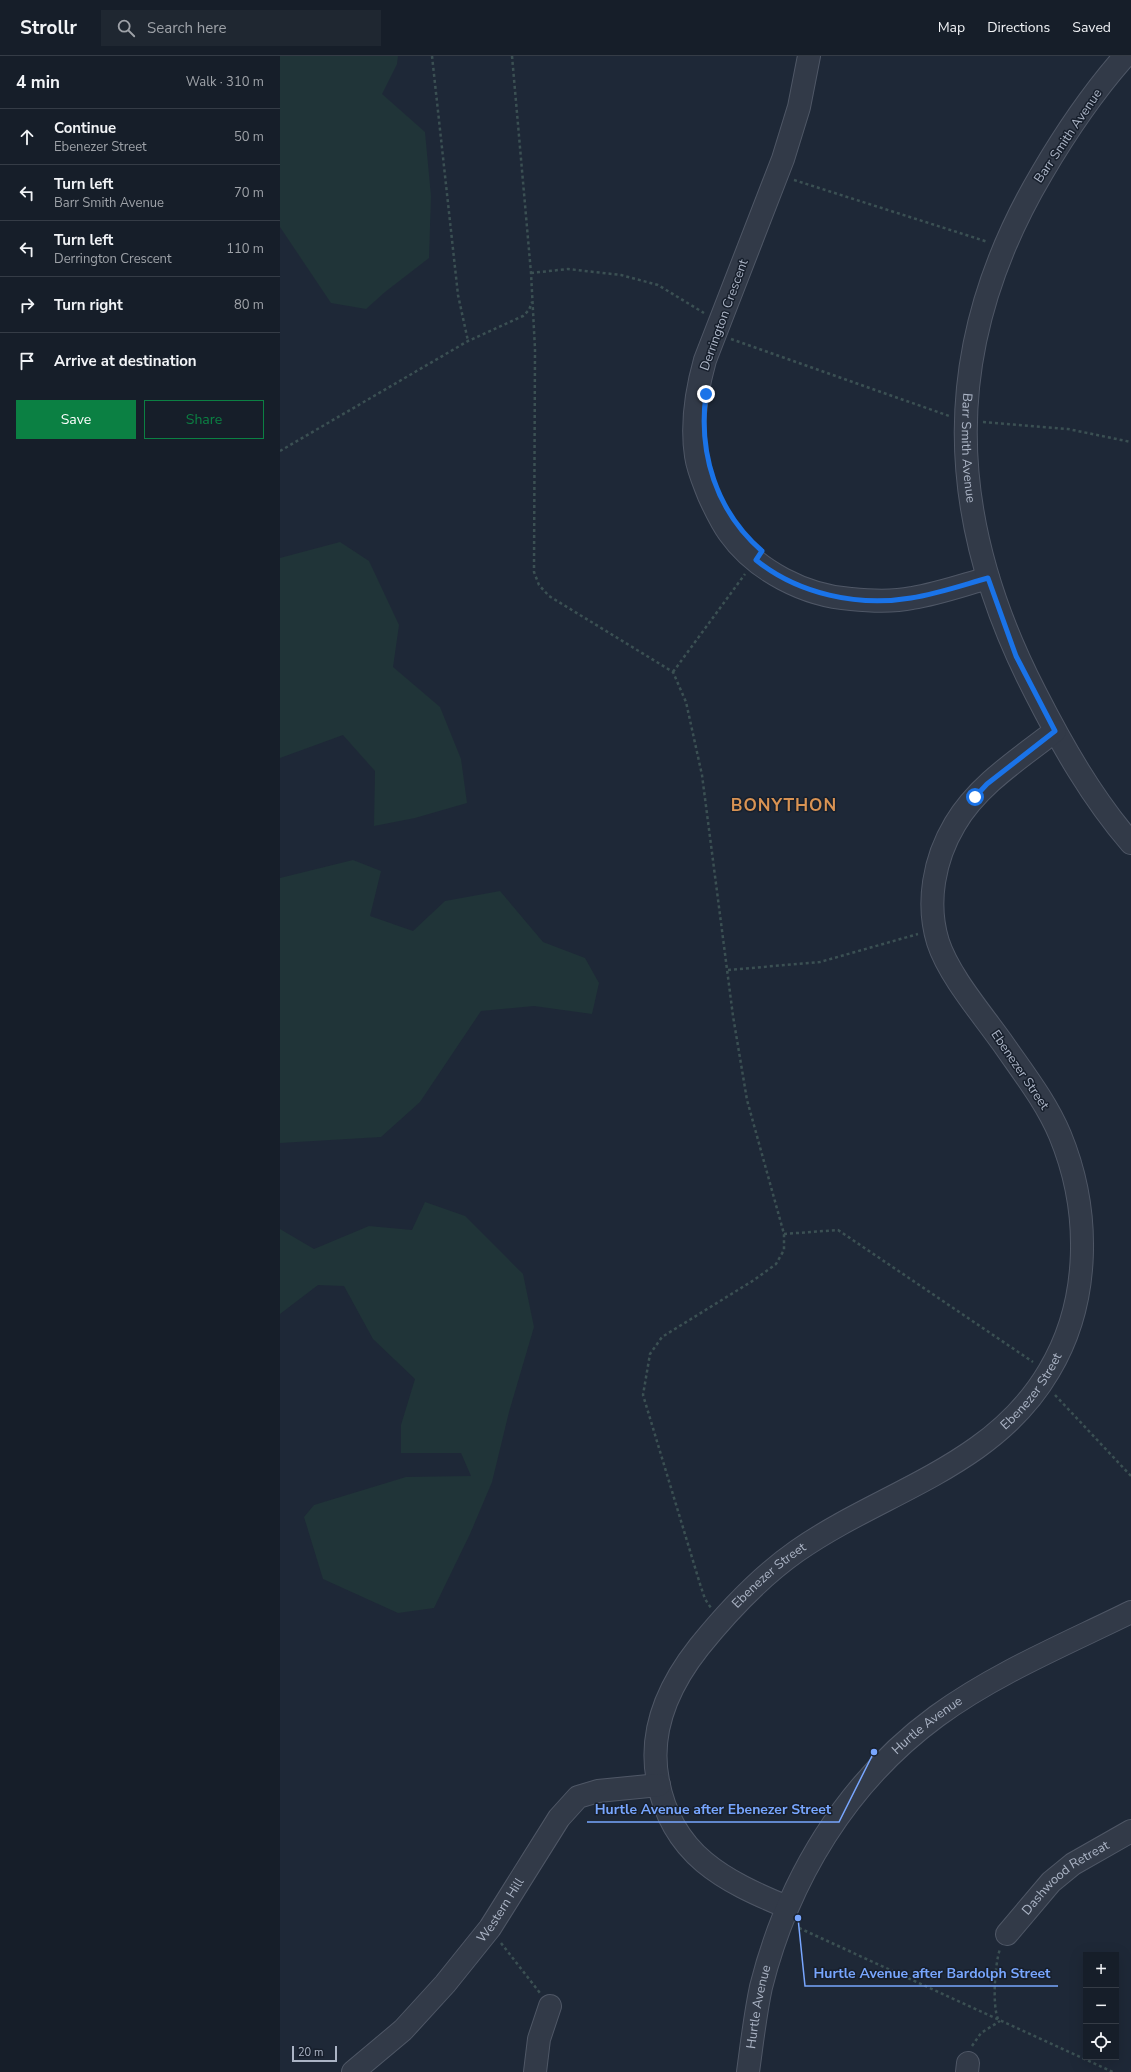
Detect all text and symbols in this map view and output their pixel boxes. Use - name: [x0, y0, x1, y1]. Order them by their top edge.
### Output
- search box: [101, 10, 381, 46]
- text: Strollr: [20, 15, 77, 41]
- icon: search: [115, 17, 137, 39]
- text: Search here: [147, 18, 227, 38]
- text: Map: [938, 18, 965, 37]
- text: Directions: [987, 18, 1050, 37]
- text: Saved: [1072, 18, 1111, 37]
- text: 4 min: [16, 71, 60, 94]
- text: Walk · 310 m: [186, 73, 264, 91]
- street label: Barr Smith Avenue: [1030, 85, 1106, 187]
- text: Continue: [54, 118, 116, 138]
- icon: ahead: [16, 126, 38, 148]
- text: 50 m: [234, 128, 264, 146]
- text: Ebenezer Street: [54, 138, 147, 156]
- text: Turn left: [54, 174, 113, 194]
- icon: left: [16, 182, 38, 204]
- text: 70 m: [234, 184, 264, 202]
- text: Barr Smith Avenue: [54, 194, 164, 212]
- text: Turn left: [54, 230, 113, 250]
- icon: left: [16, 238, 38, 260]
- text: 110 m: [226, 240, 264, 258]
- text: Derrington Crescent: [54, 250, 172, 268]
- street label: Derrington Crescent: [695, 256, 753, 373]
- icon: right: [16, 294, 38, 316]
- text: Turn right: [54, 295, 123, 315]
- text: 80 m: [234, 296, 264, 314]
- icon: arrive: [16, 350, 38, 372]
- text: Arrive at destination: [54, 351, 197, 371]
- route end: [697, 385, 715, 403]
- street label: Barr Smith Avenue: [957, 392, 980, 504]
- button: Save: [16, 400, 136, 439]
- button: Share: [144, 400, 264, 439]
- route start: [966, 788, 984, 806]
- district label: BONYTHON: [731, 794, 837, 817]
- street label: Ebenezer Street: [987, 1027, 1054, 1114]
- street label: Ebenezer Street: [997, 1349, 1067, 1434]
- street label: Ebenezer Street: [728, 1538, 810, 1612]
- street label: Hurtle Avenue: [888, 1692, 966, 1759]
- callout: Hurtle Avenue after Ebenezer Street: [587, 1796, 839, 1822]
- text: Hurtle Avenue after Ebenezer Street: [595, 1800, 832, 1819]
- street label: Dashwood Retreat: [1018, 1836, 1113, 1919]
- street label: Western Hill: [473, 1874, 528, 1947]
- map controls: [1083, 1952, 1119, 2060]
- button: +: [1083, 1952, 1119, 1988]
- callout: Hurtle Avenue after Bardolph Street: [805, 1960, 1058, 1986]
- street label: Hurtle Avenue: [742, 1963, 776, 2050]
- text: Hurtle Avenue after Bardolph Street: [814, 1964, 1051, 1983]
- button: −: [1083, 1988, 1119, 2024]
- button: locate: [1083, 2024, 1119, 2060]
- scale bar: [292, 2044, 337, 2063]
- text: 20 m: [298, 2045, 323, 2060]

